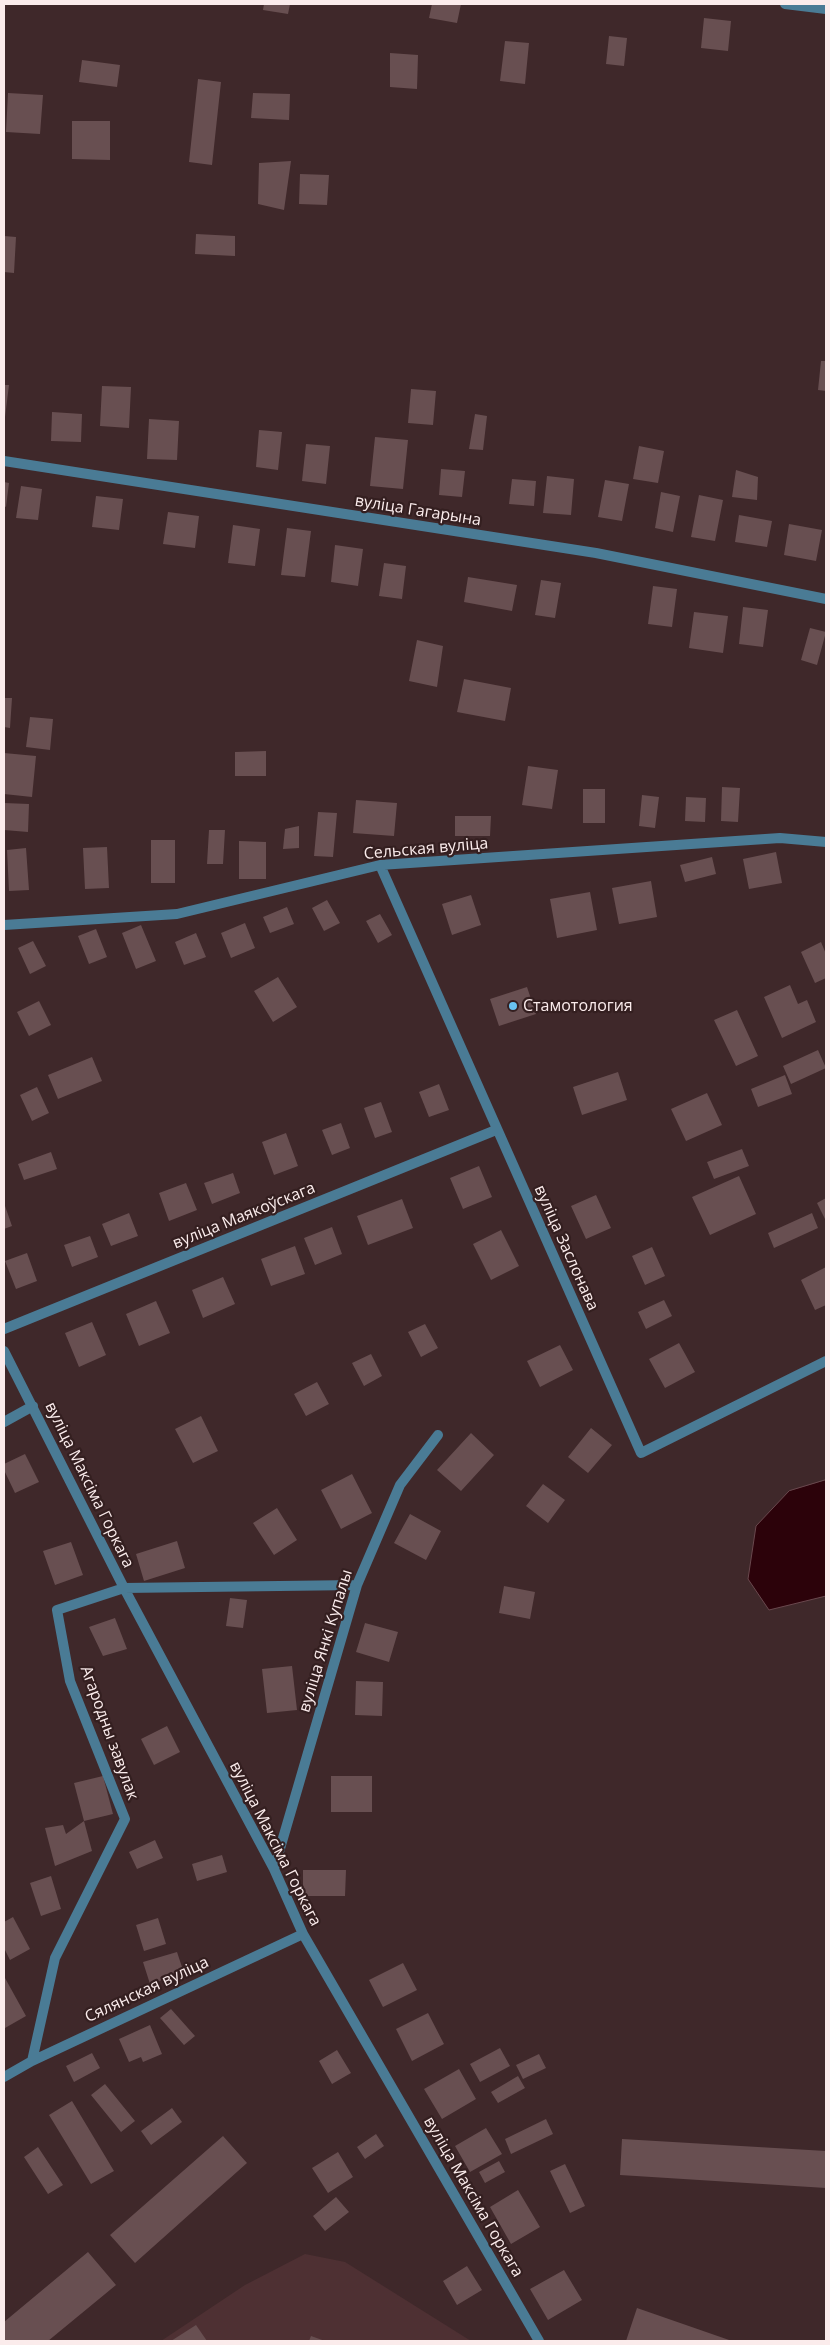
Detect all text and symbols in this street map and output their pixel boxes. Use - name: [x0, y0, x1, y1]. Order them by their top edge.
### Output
- street label: вуліца Гагарына: [354, 492, 482, 530]
- street label: Сельская вуліца: [363, 834, 489, 864]
- place label: Стамотология: [523, 996, 633, 1016]
- marker: Стамотология: [507, 1000, 519, 1012]
- street label: вуліца Маякоўскага: [170, 1179, 318, 1253]
- street label: вуліца Заслонава: [530, 1182, 602, 1314]
- street label: вуліца Максіма Горкага: [40, 1399, 138, 1571]
- street label: вуліца Янкі Купалы: [295, 1567, 357, 1715]
- street label: Агародны завулак: [76, 1663, 142, 1803]
- street label: вуліца Максіма Горкага: [225, 1758, 325, 1930]
- street label: Сялянская вуліца: [82, 1953, 212, 2027]
- street label: вуліца Максіма Горкага: [419, 2113, 527, 2281]

